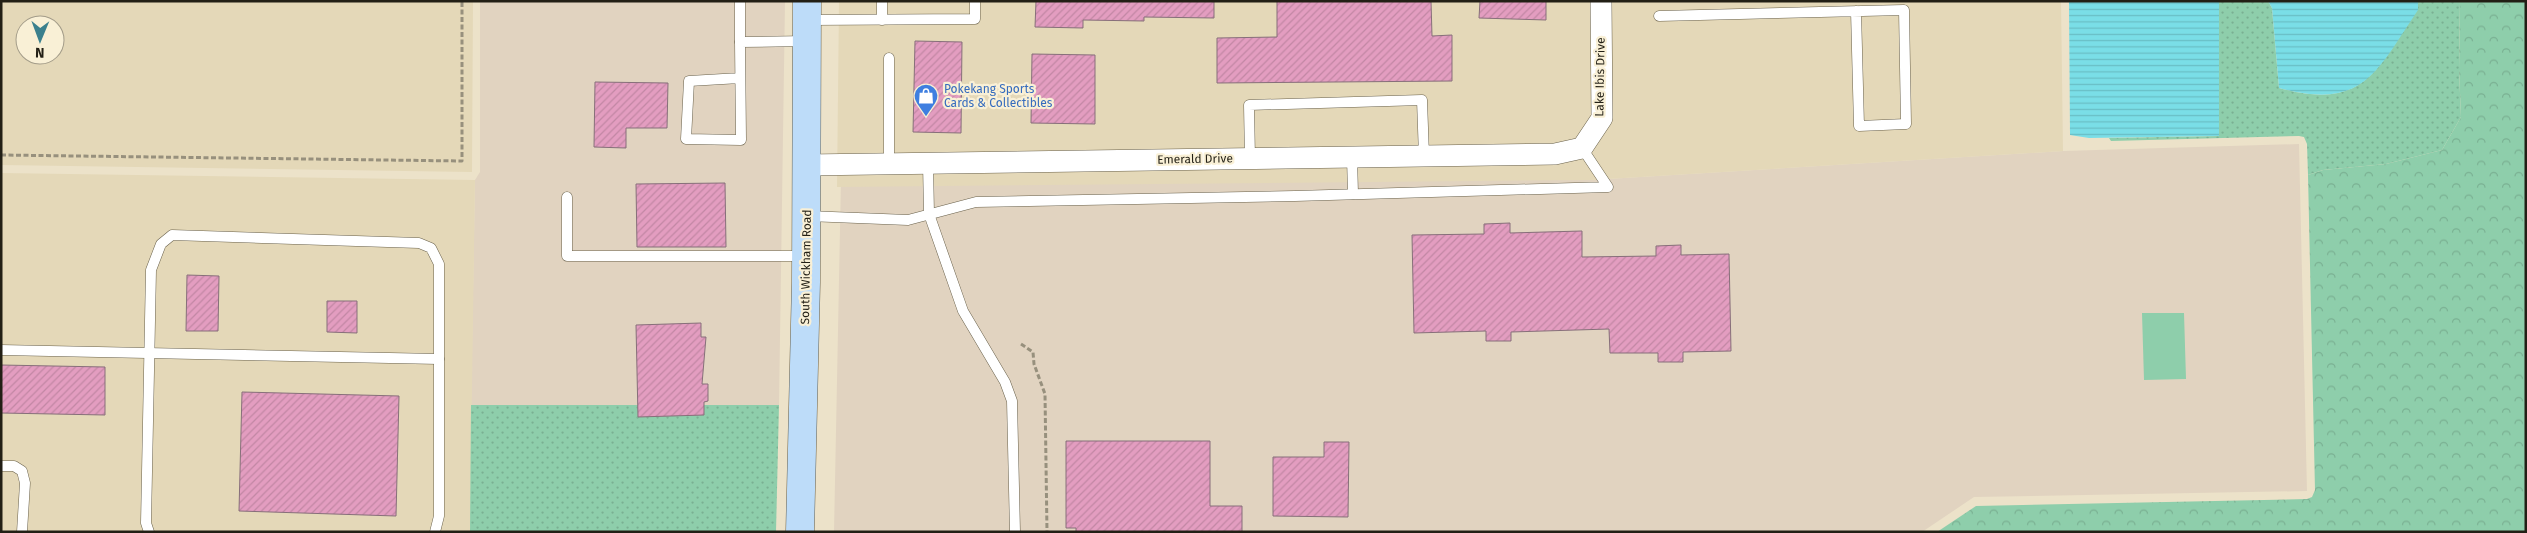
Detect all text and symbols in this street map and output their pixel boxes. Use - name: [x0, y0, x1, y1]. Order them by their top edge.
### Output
- north arrow: [15, 15, 65, 65]
- street label: Lake Ibis Drive: [1592, 37, 1608, 117]
- text: N: [35, 44, 45, 61]
- place label: Pokekang Sports Cards & Collectibles: [944, 82, 1053, 110]
- shop icon: Pokekang Sports Cards & Collectibles: [913, 83, 939, 117]
- street label: Emerald Drive: [1157, 151, 1233, 167]
- street label: South Wickham Road: [798, 209, 814, 325]

